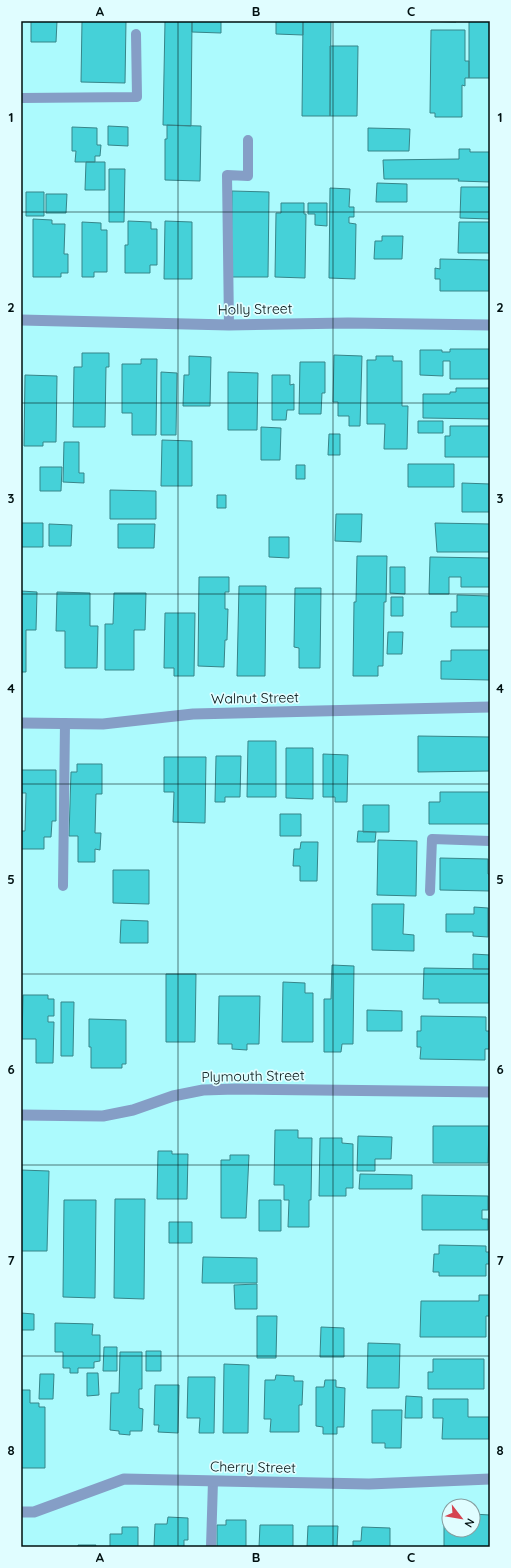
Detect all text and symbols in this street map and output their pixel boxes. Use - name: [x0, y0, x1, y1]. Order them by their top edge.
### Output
- text: A: [96, 3, 105, 19]
- text: B: [252, 3, 260, 19]
- text: C: [407, 3, 415, 19]
- text: 1: [8, 109, 14, 125]
- text: 1: [497, 109, 503, 125]
- text: 2: [7, 299, 15, 315]
- street label: Holly Street: [217, 299, 293, 319]
- text: 2: [496, 299, 504, 315]
- text: 3: [8, 490, 15, 506]
- text: 3: [497, 490, 504, 506]
- text: 4: [7, 680, 15, 696]
- text: 4: [496, 680, 504, 696]
- street label: Walnut Street: [211, 688, 299, 708]
- text: 5: [7, 871, 15, 887]
- text: 5: [496, 871, 504, 887]
- text: 6: [7, 1061, 15, 1077]
- text: 6: [496, 1061, 504, 1077]
- street label: Plymouth Street: [201, 1066, 305, 1086]
- text: 7: [7, 1252, 15, 1268]
- text: 7: [496, 1252, 504, 1268]
- text: 8: [7, 1442, 15, 1458]
- text: 8: [496, 1442, 504, 1458]
- street label: Cherry Street: [210, 1457, 296, 1477]
- north arrow: [441, 1498, 481, 1538]
- text: N: [461, 1516, 478, 1530]
- text: A: [96, 1549, 105, 1565]
- text: B: [252, 1549, 260, 1565]
- text: C: [407, 1549, 415, 1565]

